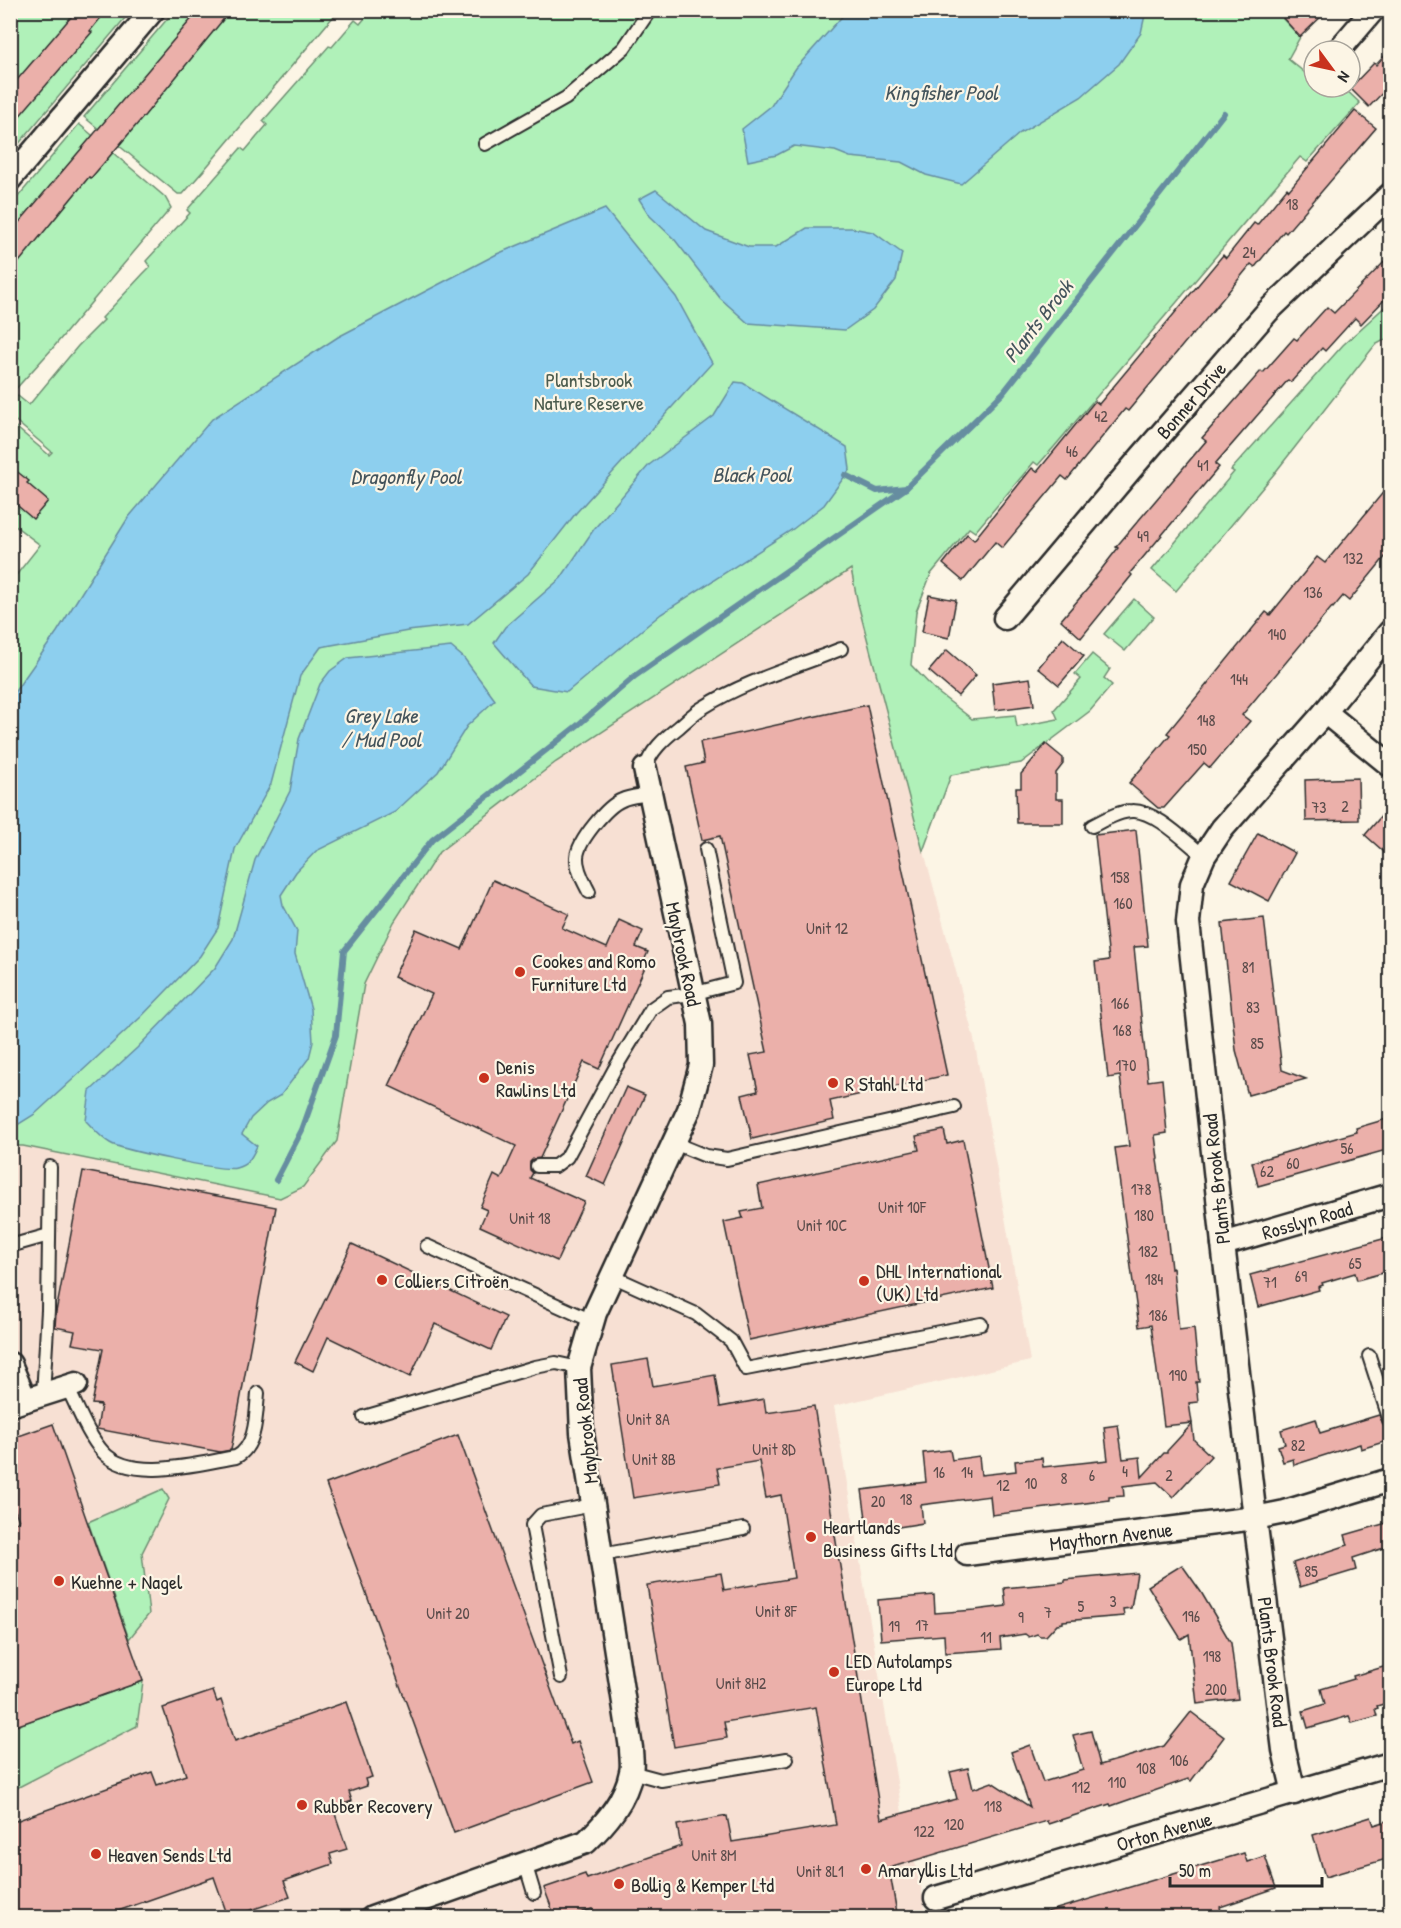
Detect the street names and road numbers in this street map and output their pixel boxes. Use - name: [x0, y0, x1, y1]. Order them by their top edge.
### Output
- street label: Bonner Drive: [1150, 356, 1232, 444]
- street label: Maybrook Road: [660, 899, 708, 1009]
- street label: Plants Brook Road: [1196, 1112, 1236, 1245]
- street label: Rosslyn Road: [1259, 1194, 1355, 1246]
- street label: Maybrook Road: [566, 1377, 604, 1485]
- street label: Maythorn Avenue: [1048, 1515, 1174, 1557]
- street label: Plants Brook Road: [1252, 1596, 1294, 1729]
- street label: Orton Avenue: [1113, 1804, 1215, 1858]

